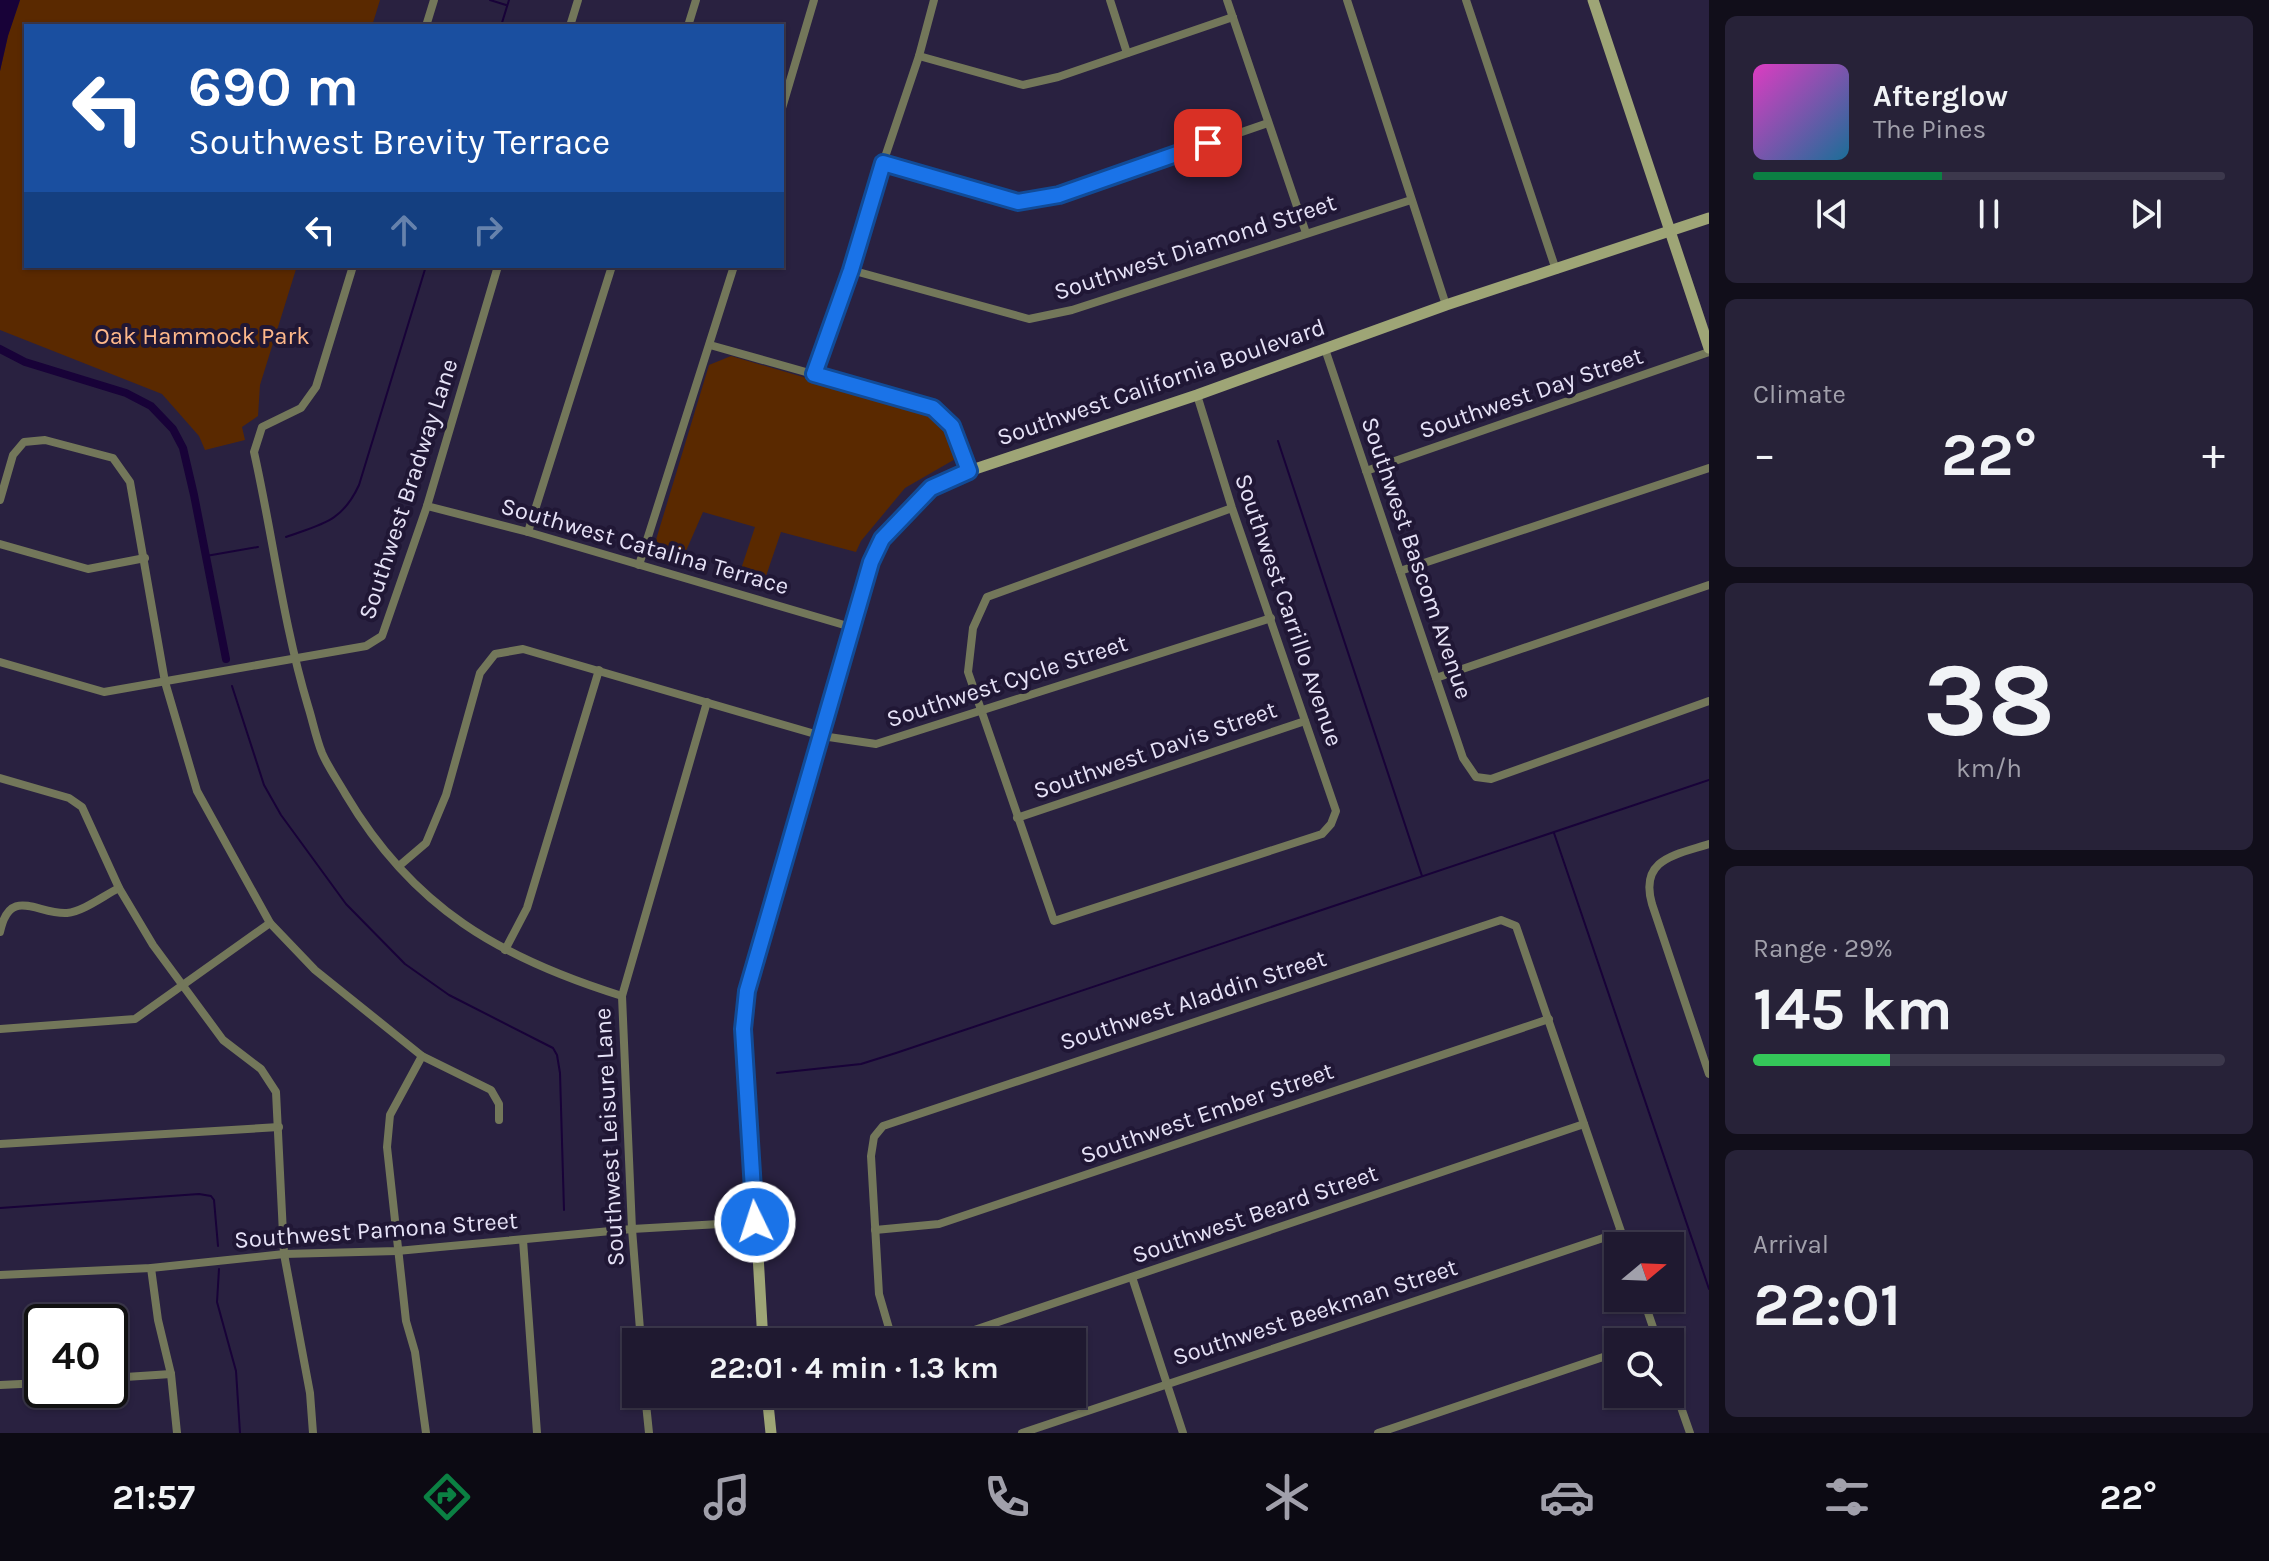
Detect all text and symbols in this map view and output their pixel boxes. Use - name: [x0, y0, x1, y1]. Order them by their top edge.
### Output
- text: 690 m: [188, 54, 359, 119]
- icon: left: [56, 56, 160, 160]
- text: Afterglow: [1873, 78, 2008, 114]
- pin: [1174, 109, 1242, 177]
- text: The Pines: [1873, 114, 1986, 145]
- text: Southwest Brevity Terrace: [188, 121, 610, 163]
- icon: arrive: [1186, 121, 1230, 165]
- street label: Southwest Diamond Street: [1050, 188, 1340, 306]
- icon: previous: [1810, 192, 1854, 236]
- icon: pause: [1967, 192, 2011, 236]
- icon: next: [2124, 192, 2168, 236]
- icon: left: [298, 208, 342, 252]
- icon: ahead: [382, 208, 426, 252]
- icon: right: [466, 208, 510, 252]
- street label: Southwest California Boulevard: [993, 313, 1329, 451]
- park label: Oak Hammock Park: [94, 322, 310, 350]
- street label: Southwest Day Street: [1416, 342, 1646, 444]
- street label: Southwest Bradway Lane: [353, 355, 463, 623]
- text: Climate: [1753, 379, 1846, 410]
- street label: Southwest Bascom Avenue: [1356, 413, 1478, 703]
- text: 22°: [1941, 420, 2037, 490]
- text: −: [1753, 429, 1776, 480]
- text: +: [2202, 429, 2225, 480]
- street label: Southwest Carrillo Avenue: [1229, 470, 1349, 750]
- street label: Southwest Catalina Terrace: [498, 491, 792, 601]
- street label: Southwest Cycle Street: [883, 629, 1131, 733]
- text: 38: [1923, 640, 2055, 761]
- street label: Southwest Davis Street: [1030, 695, 1280, 805]
- text: km/h: [1956, 753, 2022, 784]
- text: Range · 29%: [1753, 933, 1893, 964]
- street label: Southwest Aladdin Street: [1056, 944, 1330, 1056]
- text: 145 km: [1753, 974, 1953, 1044]
- street label: Southwest Leisure Lane: [588, 1007, 630, 1267]
- street label: Southwest Ember Street: [1077, 1057, 1337, 1169]
- street label: Southwest Beard Street: [1129, 1159, 1381, 1269]
- position arrow: [713, 1180, 797, 1264]
- street label: Southwest Pamona Street: [233, 1206, 519, 1254]
- text: Arrival: [1753, 1229, 1829, 1260]
- north arrow: [1604, 1232, 1684, 1312]
- map controls: [1604, 1232, 1684, 1408]
- street label: Southwest Beekman Street: [1169, 1253, 1461, 1371]
- text: 22:01: [1753, 1270, 1901, 1340]
- speed limit sign: 40: [24, 1304, 128, 1408]
- button: search: [1604, 1328, 1684, 1408]
- text: 22:01 · 4 min · 1.3 km: [709, 1350, 999, 1386]
- icon: directions: [419, 1469, 475, 1525]
- icon: music: [699, 1469, 755, 1525]
- icon: phone: [979, 1469, 1035, 1525]
- icon: climate: [1259, 1469, 1315, 1525]
- icon: car: [1539, 1469, 1595, 1525]
- icon: filters: [1819, 1469, 1875, 1525]
- text: 21:57: [112, 1476, 195, 1518]
- text: 22°: [2099, 1476, 2157, 1518]

